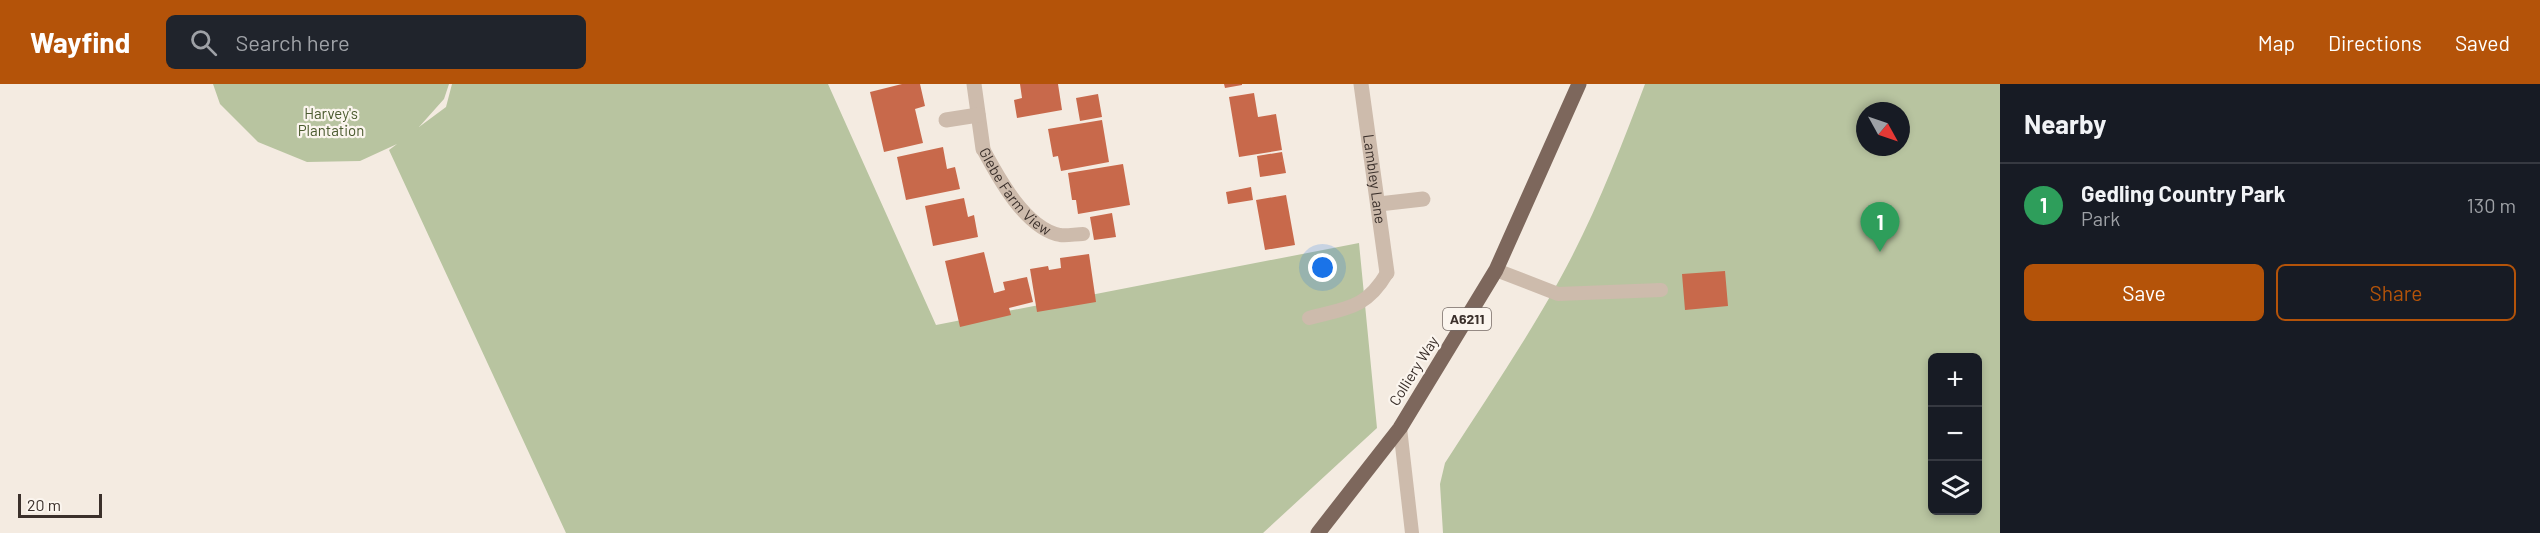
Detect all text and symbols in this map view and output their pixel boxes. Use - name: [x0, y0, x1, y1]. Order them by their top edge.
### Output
- search box: [166, 15, 586, 69]
- text: Wayfind: [30, 25, 130, 59]
- icon: search: [187, 26, 220, 59]
- text: Search here: [235, 29, 350, 55]
- text: Map: [2258, 30, 2295, 55]
- text: Directions: [2328, 30, 2422, 55]
- text: Saved: [2455, 30, 2510, 55]
- north arrow: [1856, 102, 1910, 156]
- park label: Harvey's Plantation: [298, 104, 364, 139]
- text: Nearby: [2024, 108, 2106, 139]
- street label: Lambley Lane: [1360, 133, 1390, 225]
- street label: Glebe Farm View: [976, 144, 1055, 239]
- text: Gedling Country Park: [2081, 180, 2285, 206]
- text: 1: [2040, 193, 2047, 217]
- text: 130 m: [2467, 193, 2516, 217]
- pin: 1: [1860, 202, 1900, 252]
- text: Park: [2081, 206, 2120, 230]
- your location: [1308, 253, 1337, 282]
- button: Save: [2024, 264, 2264, 321]
- button: Share: [2276, 264, 2516, 321]
- road number: A6211: [1443, 308, 1491, 330]
- street label: Colliery Way: [1385, 332, 1442, 409]
- map controls: [1928, 353, 1982, 515]
- button: +: [1928, 353, 1982, 407]
- button: −: [1928, 407, 1982, 461]
- button: layers: [1928, 461, 1982, 515]
- scale bar: [18, 491, 102, 518]
- text: 20 m: [27, 495, 61, 514]

